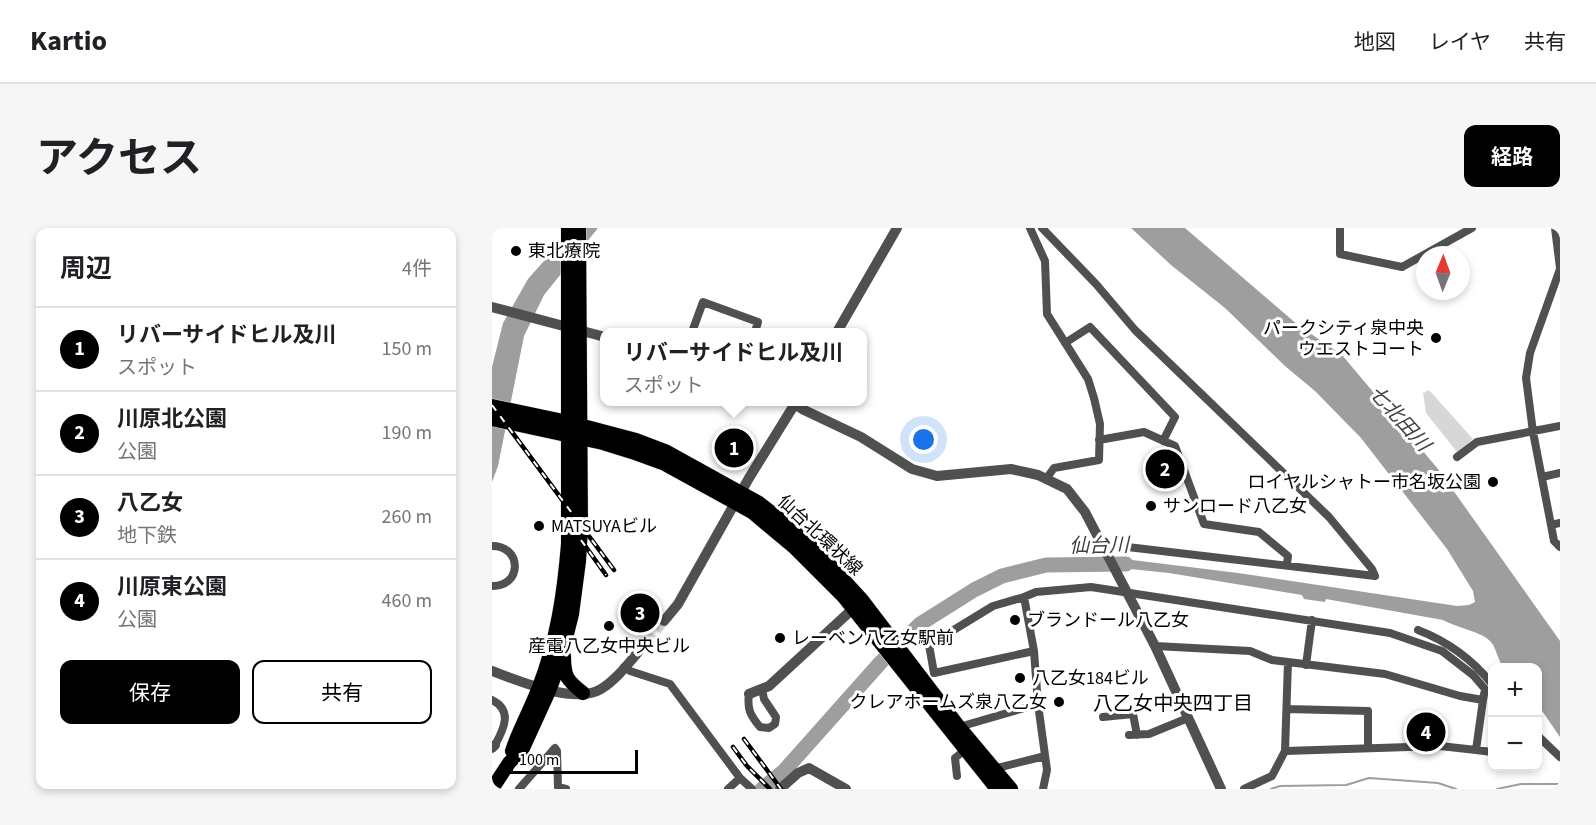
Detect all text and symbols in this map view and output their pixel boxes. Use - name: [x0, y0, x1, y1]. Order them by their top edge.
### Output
- text: Kartio: [30, 21, 107, 61]
- text: 地図: [1354, 27, 1396, 57]
- text: レイヤ: [1429, 27, 1491, 57]
- text: 共有: [1524, 27, 1566, 57]
- button: 経路: [1464, 125, 1560, 187]
- text: アクセス: [36, 129, 202, 189]
- place label: 東北療院: [528, 239, 600, 264]
- marker: 東北療院: [509, 244, 523, 258]
- north arrow: [1416, 246, 1470, 300]
- text: 周辺: [60, 250, 112, 287]
- text: 4件: [402, 255, 432, 283]
- place label: パークシティ泉中央 ウエストコート: [1263, 316, 1424, 362]
- text: リバーサイドヒル及川: [117, 319, 337, 351]
- popup: [600, 328, 867, 406]
- marker: パークシティ泉中央 ウエストコート: [1429, 331, 1443, 345]
- text: 1: [74, 335, 85, 363]
- text: 150 m: [382, 335, 432, 363]
- text: リバーサイドヒル及川: [624, 337, 843, 369]
- text: スポット: [117, 354, 197, 382]
- text: スポット: [624, 372, 704, 400]
- water label: 七北田川: [1362, 380, 1438, 459]
- text: 川原北公園: [117, 403, 227, 435]
- text: 2: [74, 419, 85, 447]
- text: 190 m: [382, 419, 432, 447]
- your location: [909, 425, 938, 454]
- pin: 1: [714, 426, 754, 470]
- text: 公園: [117, 438, 157, 466]
- pin: 2: [1146, 446, 1184, 492]
- place label: ロイヤルシャトー市名坂公園: [1248, 470, 1481, 495]
- marker: ロイヤルシャトー市名坂公園: [1486, 475, 1500, 489]
- text: 八乙女: [117, 487, 183, 519]
- street label: 仙台北環状線: [772, 489, 868, 581]
- place label: サンロード八乙女: [1163, 494, 1307, 519]
- marker: サンロード八乙女: [1144, 499, 1158, 513]
- text: 3: [74, 503, 85, 531]
- text: 260 m: [382, 503, 432, 531]
- place label: MATSUYAビル: [551, 514, 657, 539]
- marker: MATSUYAビル: [532, 519, 546, 533]
- text: 地下鉄: [117, 522, 177, 550]
- water label: 仙台川: [1069, 531, 1131, 561]
- text: 川原東公園: [117, 571, 227, 603]
- text: 4: [74, 587, 85, 615]
- text: 460 m: [382, 587, 432, 615]
- pin: 3: [620, 590, 660, 636]
- text: 公園: [117, 606, 157, 634]
- place label: ブランドール八乙女: [1027, 608, 1189, 633]
- marker: ブランドール八乙女: [1008, 613, 1022, 627]
- marker: 産電八乙女中央ビル: [602, 619, 616, 633]
- place label: レーベン八乙女駅前: [792, 626, 954, 651]
- marker: レーベン八乙女駅前: [773, 631, 787, 645]
- place label: 産電八乙女中央ビル: [528, 634, 690, 659]
- button: 保存: [60, 660, 240, 724]
- button: 共有: [252, 660, 432, 724]
- map controls: [1488, 663, 1542, 771]
- button: +: [1488, 663, 1542, 717]
- place label: 八乙女184ビル: [1032, 666, 1149, 691]
- marker: 八乙女184ビル: [1013, 671, 1027, 685]
- place label: クレアホームズ泉八乙女: [850, 690, 1047, 715]
- district label: 八乙女中央四丁目: [1093, 690, 1253, 718]
- marker: クレアホームズ泉八乙女: [1052, 695, 1066, 709]
- pin: 4: [1406, 710, 1446, 754]
- button: −: [1488, 717, 1542, 771]
- scale bar: [510, 747, 638, 774]
- text: 100 m: [519, 749, 559, 771]

